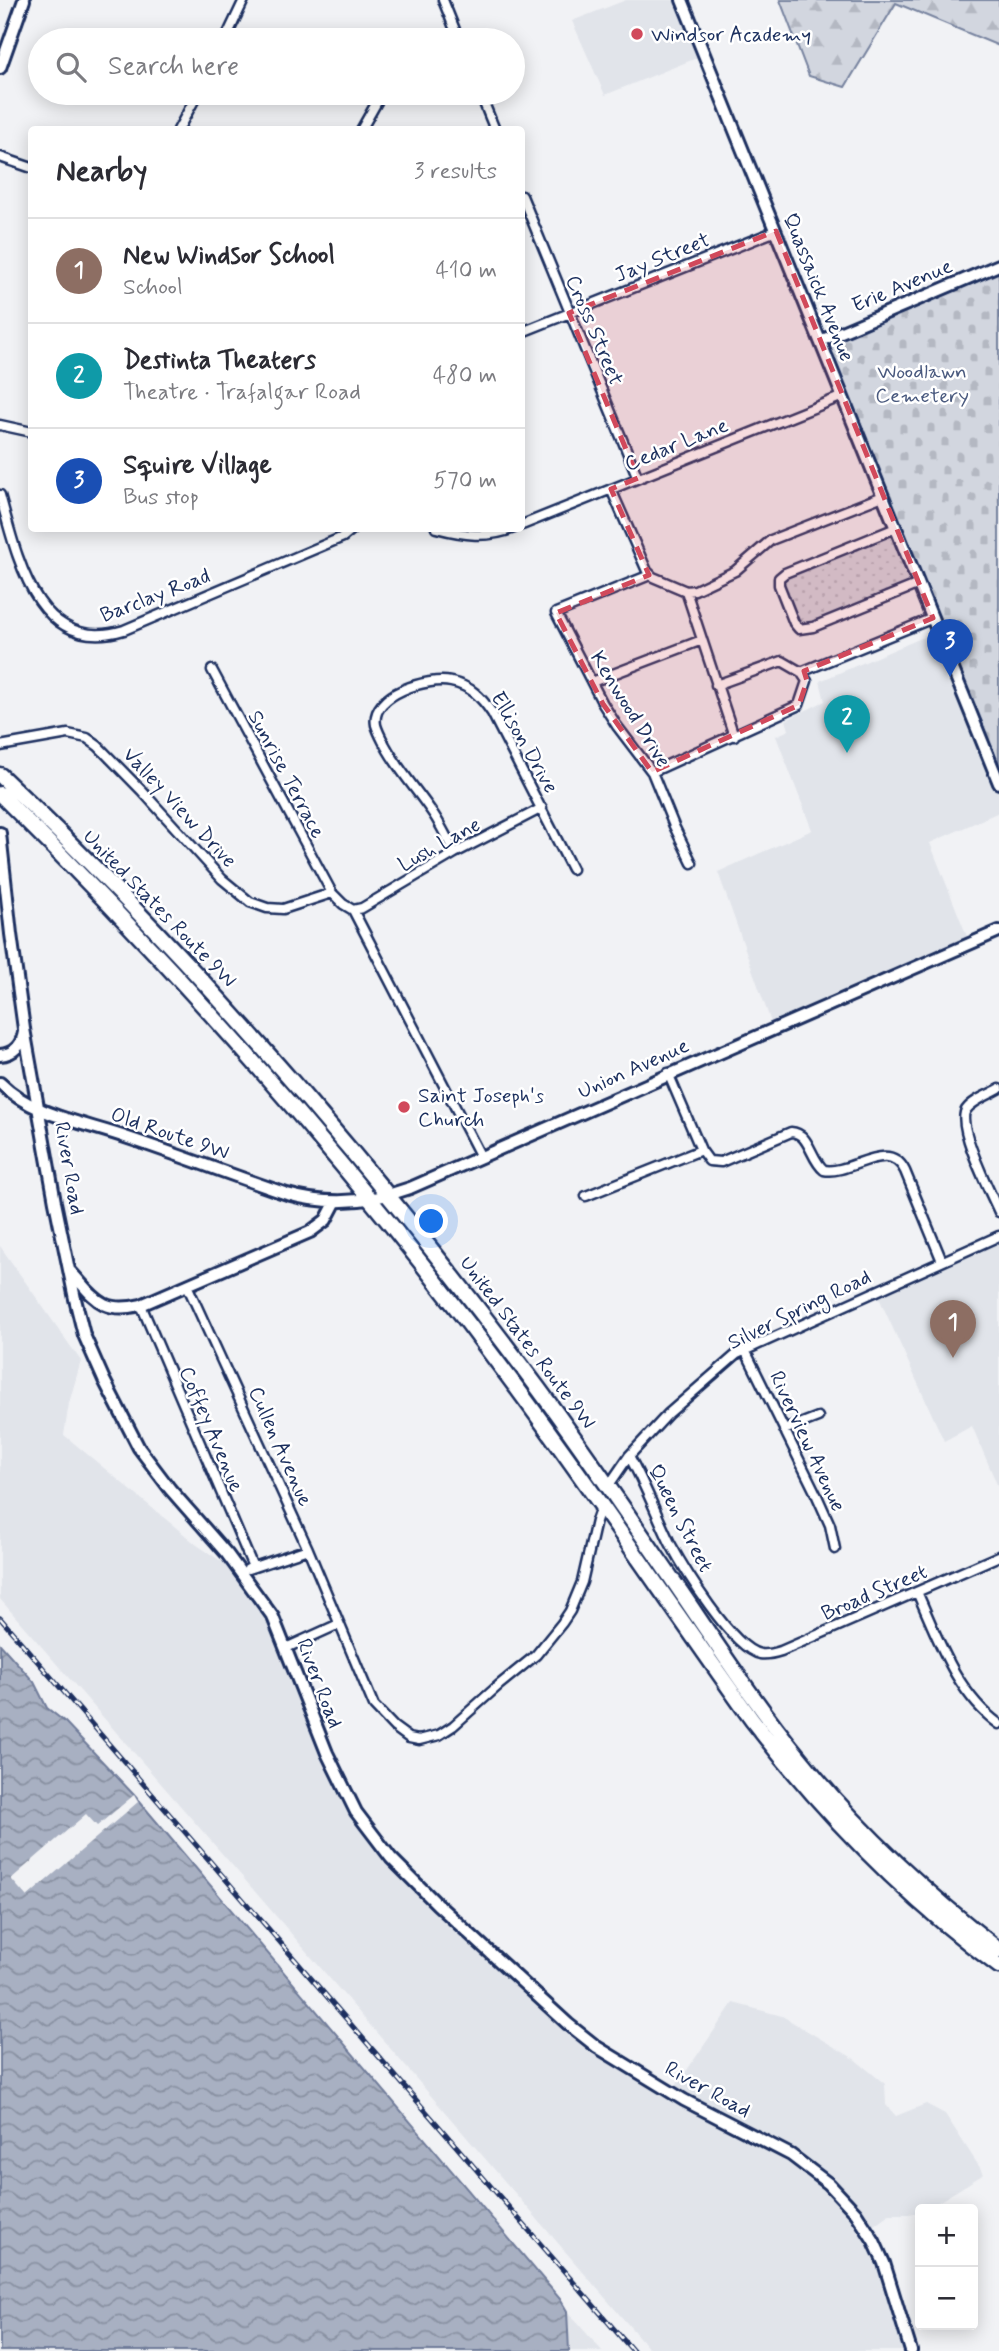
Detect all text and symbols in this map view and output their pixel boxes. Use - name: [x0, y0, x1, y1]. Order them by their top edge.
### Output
- place label: Windsor Academy: [651, 21, 811, 49]
- marker: Windsor Academy: [629, 26, 645, 42]
- search box: [28, 28, 525, 105]
- icon: search: [52, 48, 90, 86]
- text: Search here: [108, 50, 239, 84]
- text: Nearby: [56, 152, 147, 191]
- text: 3 results: [414, 157, 497, 187]
- street label: Quassaick Avenue: [776, 209, 861, 366]
- street label: Jay Street: [611, 226, 714, 290]
- text: New Windsor School: [123, 239, 335, 273]
- street label: Erie Avenue: [848, 252, 957, 320]
- text: 1: [74, 256, 84, 286]
- text: 410 m: [435, 256, 497, 286]
- street label: Cross Street: [558, 271, 630, 390]
- text: School: [123, 273, 183, 303]
- text: Destinta Theaters: [123, 344, 316, 378]
- park label: Woodlawn Cemetery: [875, 358, 969, 410]
- text: 2: [73, 361, 85, 391]
- text: 480 m: [433, 361, 497, 391]
- text: Theatre · Trafalgar Road: [123, 378, 361, 408]
- street label: Cedar Lane: [621, 412, 732, 478]
- text: Squire Village: [123, 449, 272, 483]
- text: 3: [74, 466, 84, 496]
- text: 570 m: [433, 466, 497, 496]
- text: Bus stop: [123, 483, 199, 513]
- street label: Barclay Road: [96, 562, 214, 630]
- pin: 3: [927, 619, 973, 677]
- street label: Kenwood Drive: [583, 646, 677, 773]
- street label: Ellison Drive: [484, 686, 565, 799]
- pin: 2: [824, 695, 870, 753]
- street label: Sunrise Terrace: [241, 705, 332, 844]
- street label: Valley View Drive: [116, 741, 242, 874]
- street label: Lush Lane: [393, 811, 486, 879]
- street label: United States Route 9W: [76, 823, 242, 994]
- street label: Union Avenue: [573, 1032, 694, 1106]
- place label: Saint Joseph's Church: [418, 1082, 544, 1134]
- marker: Saint Joseph's Church: [396, 1099, 412, 1115]
- street label: Old Route 9W: [107, 1101, 232, 1167]
- street label: River Road: [47, 1120, 91, 1217]
- your location: [414, 1204, 448, 1238]
- street label: United States Route 9W: [453, 1250, 602, 1435]
- street label: Silver Spring Road: [723, 1263, 876, 1358]
- pin: 1: [930, 1300, 976, 1358]
- street label: Coffey Avenue: [172, 1362, 250, 1497]
- street label: Riverview Avenue: [762, 1367, 852, 1516]
- street label: Cullen Avenue: [241, 1382, 319, 1511]
- street label: Queen Street: [641, 1460, 719, 1577]
- street label: Broad Street: [817, 1558, 932, 1628]
- street label: River Road: [289, 1635, 349, 1732]
- street label: River Road: [660, 2055, 755, 2125]
- map controls: [915, 2204, 978, 2330]
- button: +: [915, 2204, 978, 2267]
- button: −: [915, 2267, 978, 2330]

